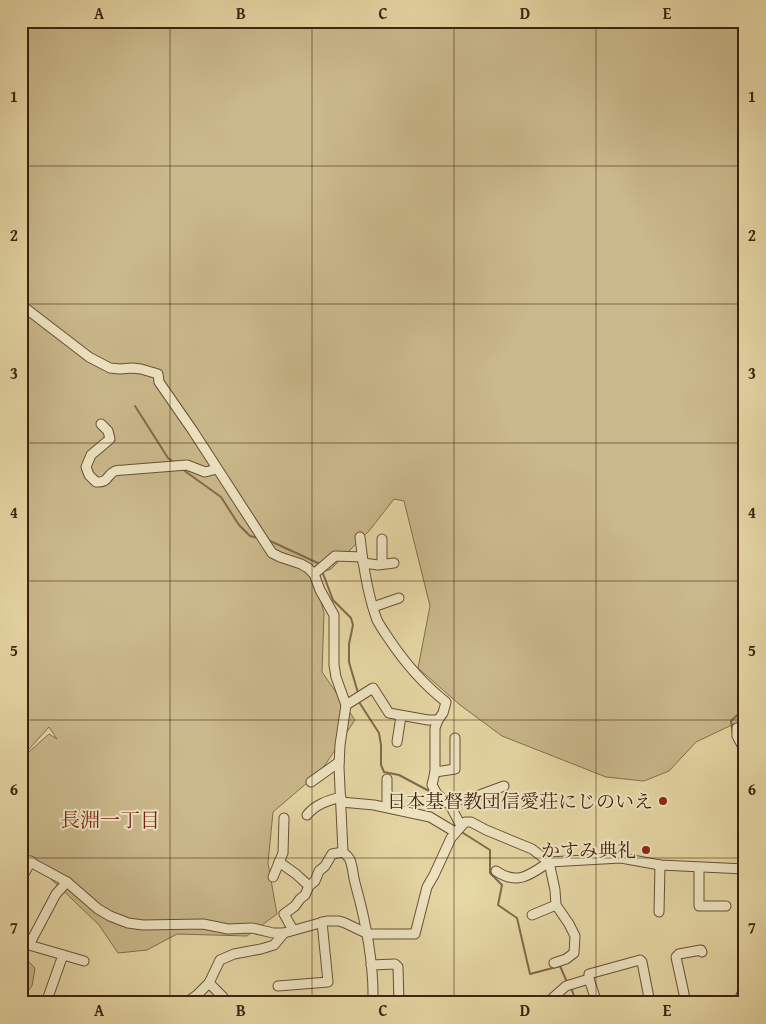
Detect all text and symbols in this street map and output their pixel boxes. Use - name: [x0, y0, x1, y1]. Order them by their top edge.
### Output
- text: A: [94, 1, 105, 25]
- text: B: [236, 1, 246, 25]
- text: C: [378, 1, 388, 25]
- text: D: [520, 1, 530, 25]
- text: E: [663, 1, 672, 25]
- text: 1: [10, 84, 18, 108]
- text: 1: [748, 84, 756, 108]
- text: 2: [10, 223, 18, 247]
- text: 2: [748, 223, 756, 247]
- text: 3: [10, 361, 18, 385]
- text: 3: [748, 361, 756, 385]
- text: 4: [10, 500, 18, 524]
- text: 4: [748, 500, 756, 524]
- text: 5: [10, 638, 18, 662]
- text: 5: [748, 638, 756, 662]
- text: 6: [10, 777, 18, 801]
- text: 6: [748, 777, 756, 801]
- place label: 日本基督教団信愛荘にじのいえ: [387, 787, 653, 815]
- marker: 日本基督教団信愛荘にじのいえ: [657, 795, 669, 807]
- district label: 長淵一丁目: [60, 805, 160, 834]
- place label: かすみ典礼: [541, 836, 636, 864]
- marker: かすみ典礼: [640, 844, 652, 856]
- text: 7: [10, 915, 18, 939]
- text: 7: [748, 915, 756, 939]
- text: A: [94, 998, 105, 1022]
- text: B: [236, 998, 246, 1022]
- text: C: [378, 998, 388, 1022]
- text: D: [520, 998, 530, 1022]
- text: E: [663, 998, 672, 1022]

